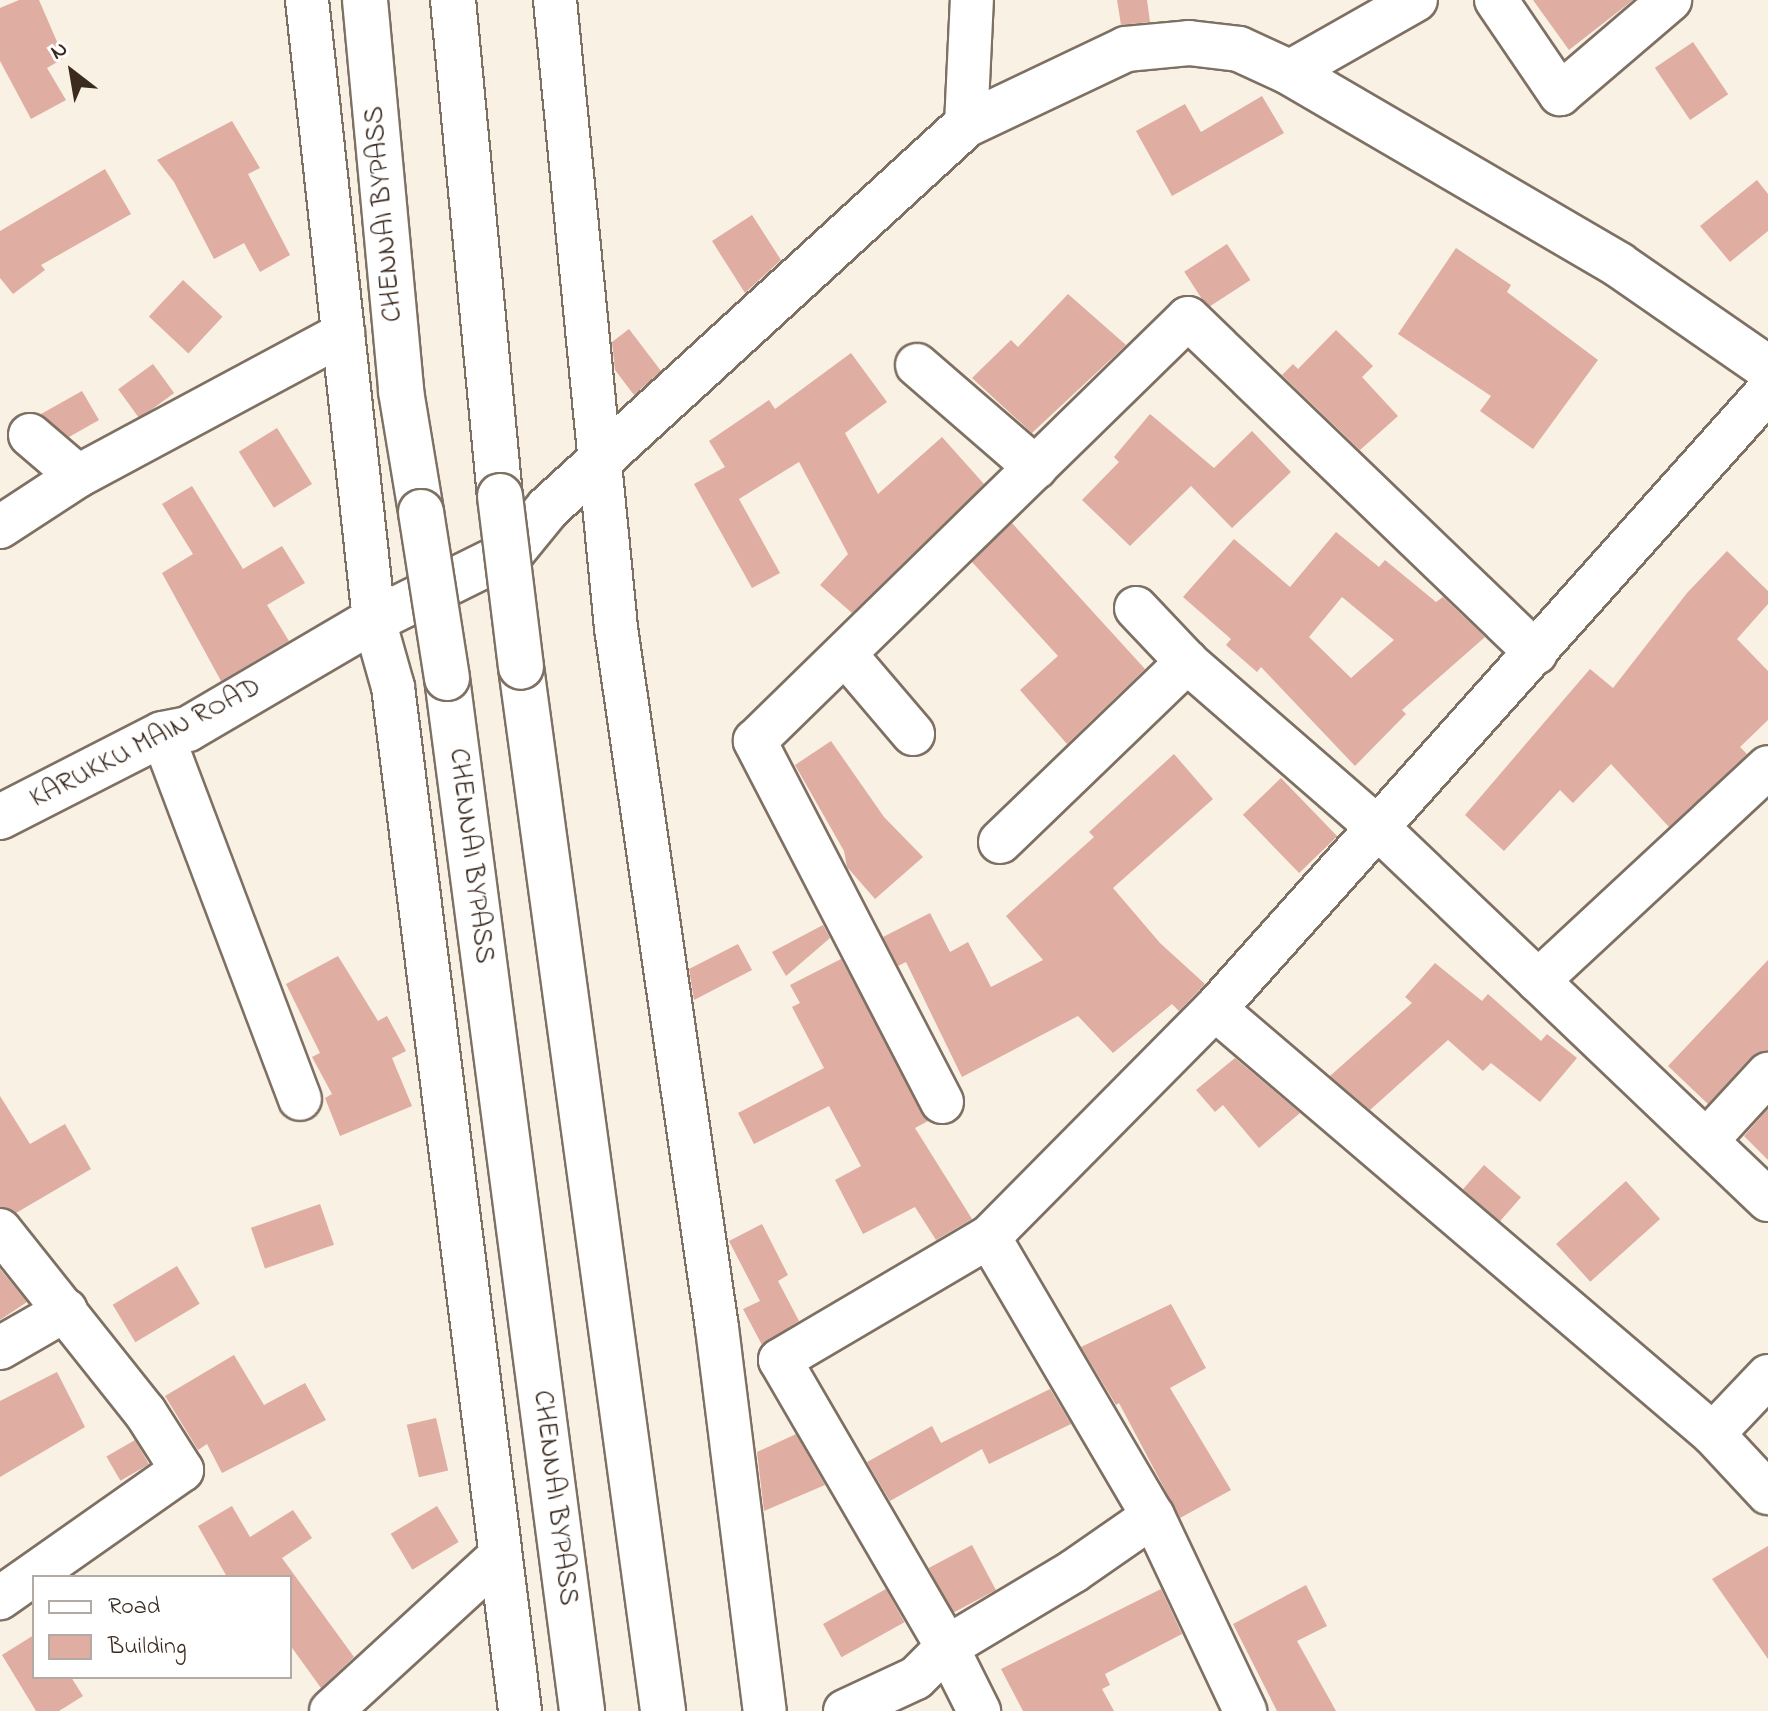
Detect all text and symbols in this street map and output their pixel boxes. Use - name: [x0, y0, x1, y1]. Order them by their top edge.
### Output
- north arrow: [32, 32, 112, 112]
- text: N: [45, 34, 74, 69]
- street label: CHENNAI BYPASS: [359, 105, 411, 323]
- street label: KARUKKU MAIN ROAD: [25, 671, 267, 817]
- street label: CHENNAI BYPASS: [440, 746, 500, 966]
- street label: CHENNAI BYPASS: [524, 1388, 584, 1608]
- legend: [32, 1575, 292, 1679]
- text: Road: [108, 1590, 160, 1625]
- text: Building: [108, 1630, 187, 1665]

